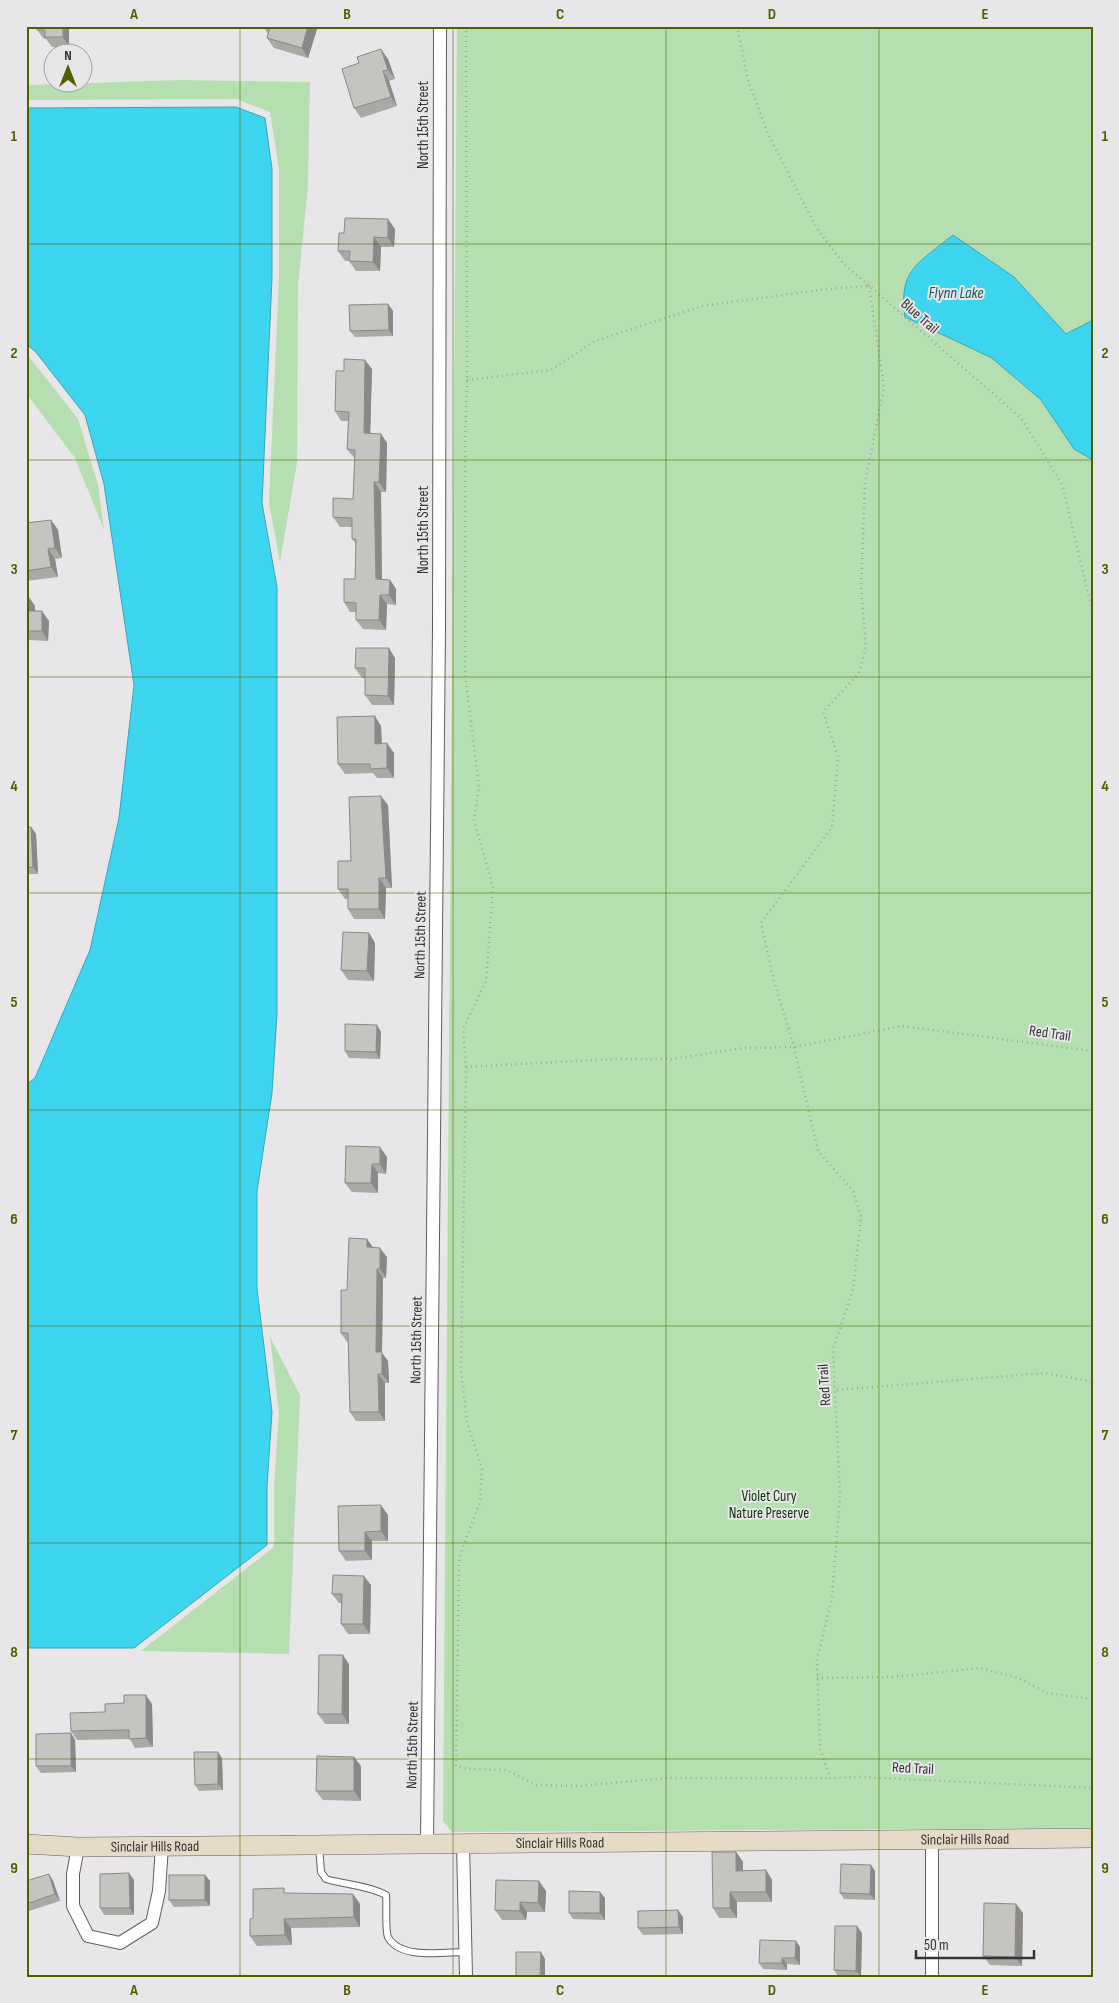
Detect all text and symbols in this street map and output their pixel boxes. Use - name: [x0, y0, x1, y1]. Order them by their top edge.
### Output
- text: A: [129, 5, 138, 24]
- text: B: [343, 5, 351, 24]
- text: C: [556, 5, 564, 24]
- text: D: [768, 5, 776, 24]
- text: E: [982, 5, 989, 24]
- north arrow: [42, 42, 92, 92]
- text: N: [64, 47, 72, 64]
- street label: North 15th Street: [414, 81, 433, 169]
- text: 1: [11, 127, 18, 146]
- text: 1: [1102, 127, 1109, 146]
- water label: Flynn Lake: [929, 284, 983, 303]
- street label: Blue Trail: [897, 295, 943, 338]
- text: 2: [10, 344, 18, 363]
- text: 2: [1101, 344, 1109, 363]
- street label: North 15th Street: [414, 486, 433, 574]
- text: 3: [10, 560, 18, 579]
- text: 3: [1101, 560, 1109, 579]
- text: 4: [10, 777, 18, 796]
- text: 4: [1101, 777, 1109, 796]
- street label: North 15th Street: [410, 890, 431, 979]
- text: 5: [10, 993, 18, 1012]
- text: 5: [1101, 993, 1109, 1012]
- street label: Red Trail: [1028, 1021, 1072, 1046]
- text: 6: [10, 1210, 18, 1229]
- text: 6: [1101, 1210, 1109, 1229]
- street label: North 15th Street: [406, 1295, 427, 1384]
- street label: Red Trail: [814, 1363, 835, 1406]
- text: 7: [11, 1426, 18, 1445]
- text: 7: [1102, 1426, 1109, 1445]
- park label: Violet Cury Nature Preserve: [729, 1487, 809, 1523]
- text: 8: [10, 1643, 18, 1662]
- text: 8: [1101, 1643, 1109, 1662]
- street label: North 15th Street: [402, 1700, 423, 1789]
- street label: Red Trail: [892, 1758, 934, 1779]
- street label: Sinclair Hills Road: [921, 1830, 1009, 1850]
- street label: Sinclair Hills Road: [516, 1833, 604, 1853]
- street label: Sinclair Hills Road: [111, 1837, 199, 1857]
- text: 9: [10, 1859, 18, 1878]
- text: 9: [1101, 1859, 1109, 1878]
- scale bar: [916, 1928, 1034, 1960]
- text: 50 m: [924, 1936, 949, 1955]
- text: A: [129, 1981, 138, 2000]
- text: B: [343, 1981, 351, 2000]
- text: C: [556, 1981, 564, 2000]
- text: D: [768, 1981, 776, 2000]
- text: E: [982, 1981, 989, 2000]

